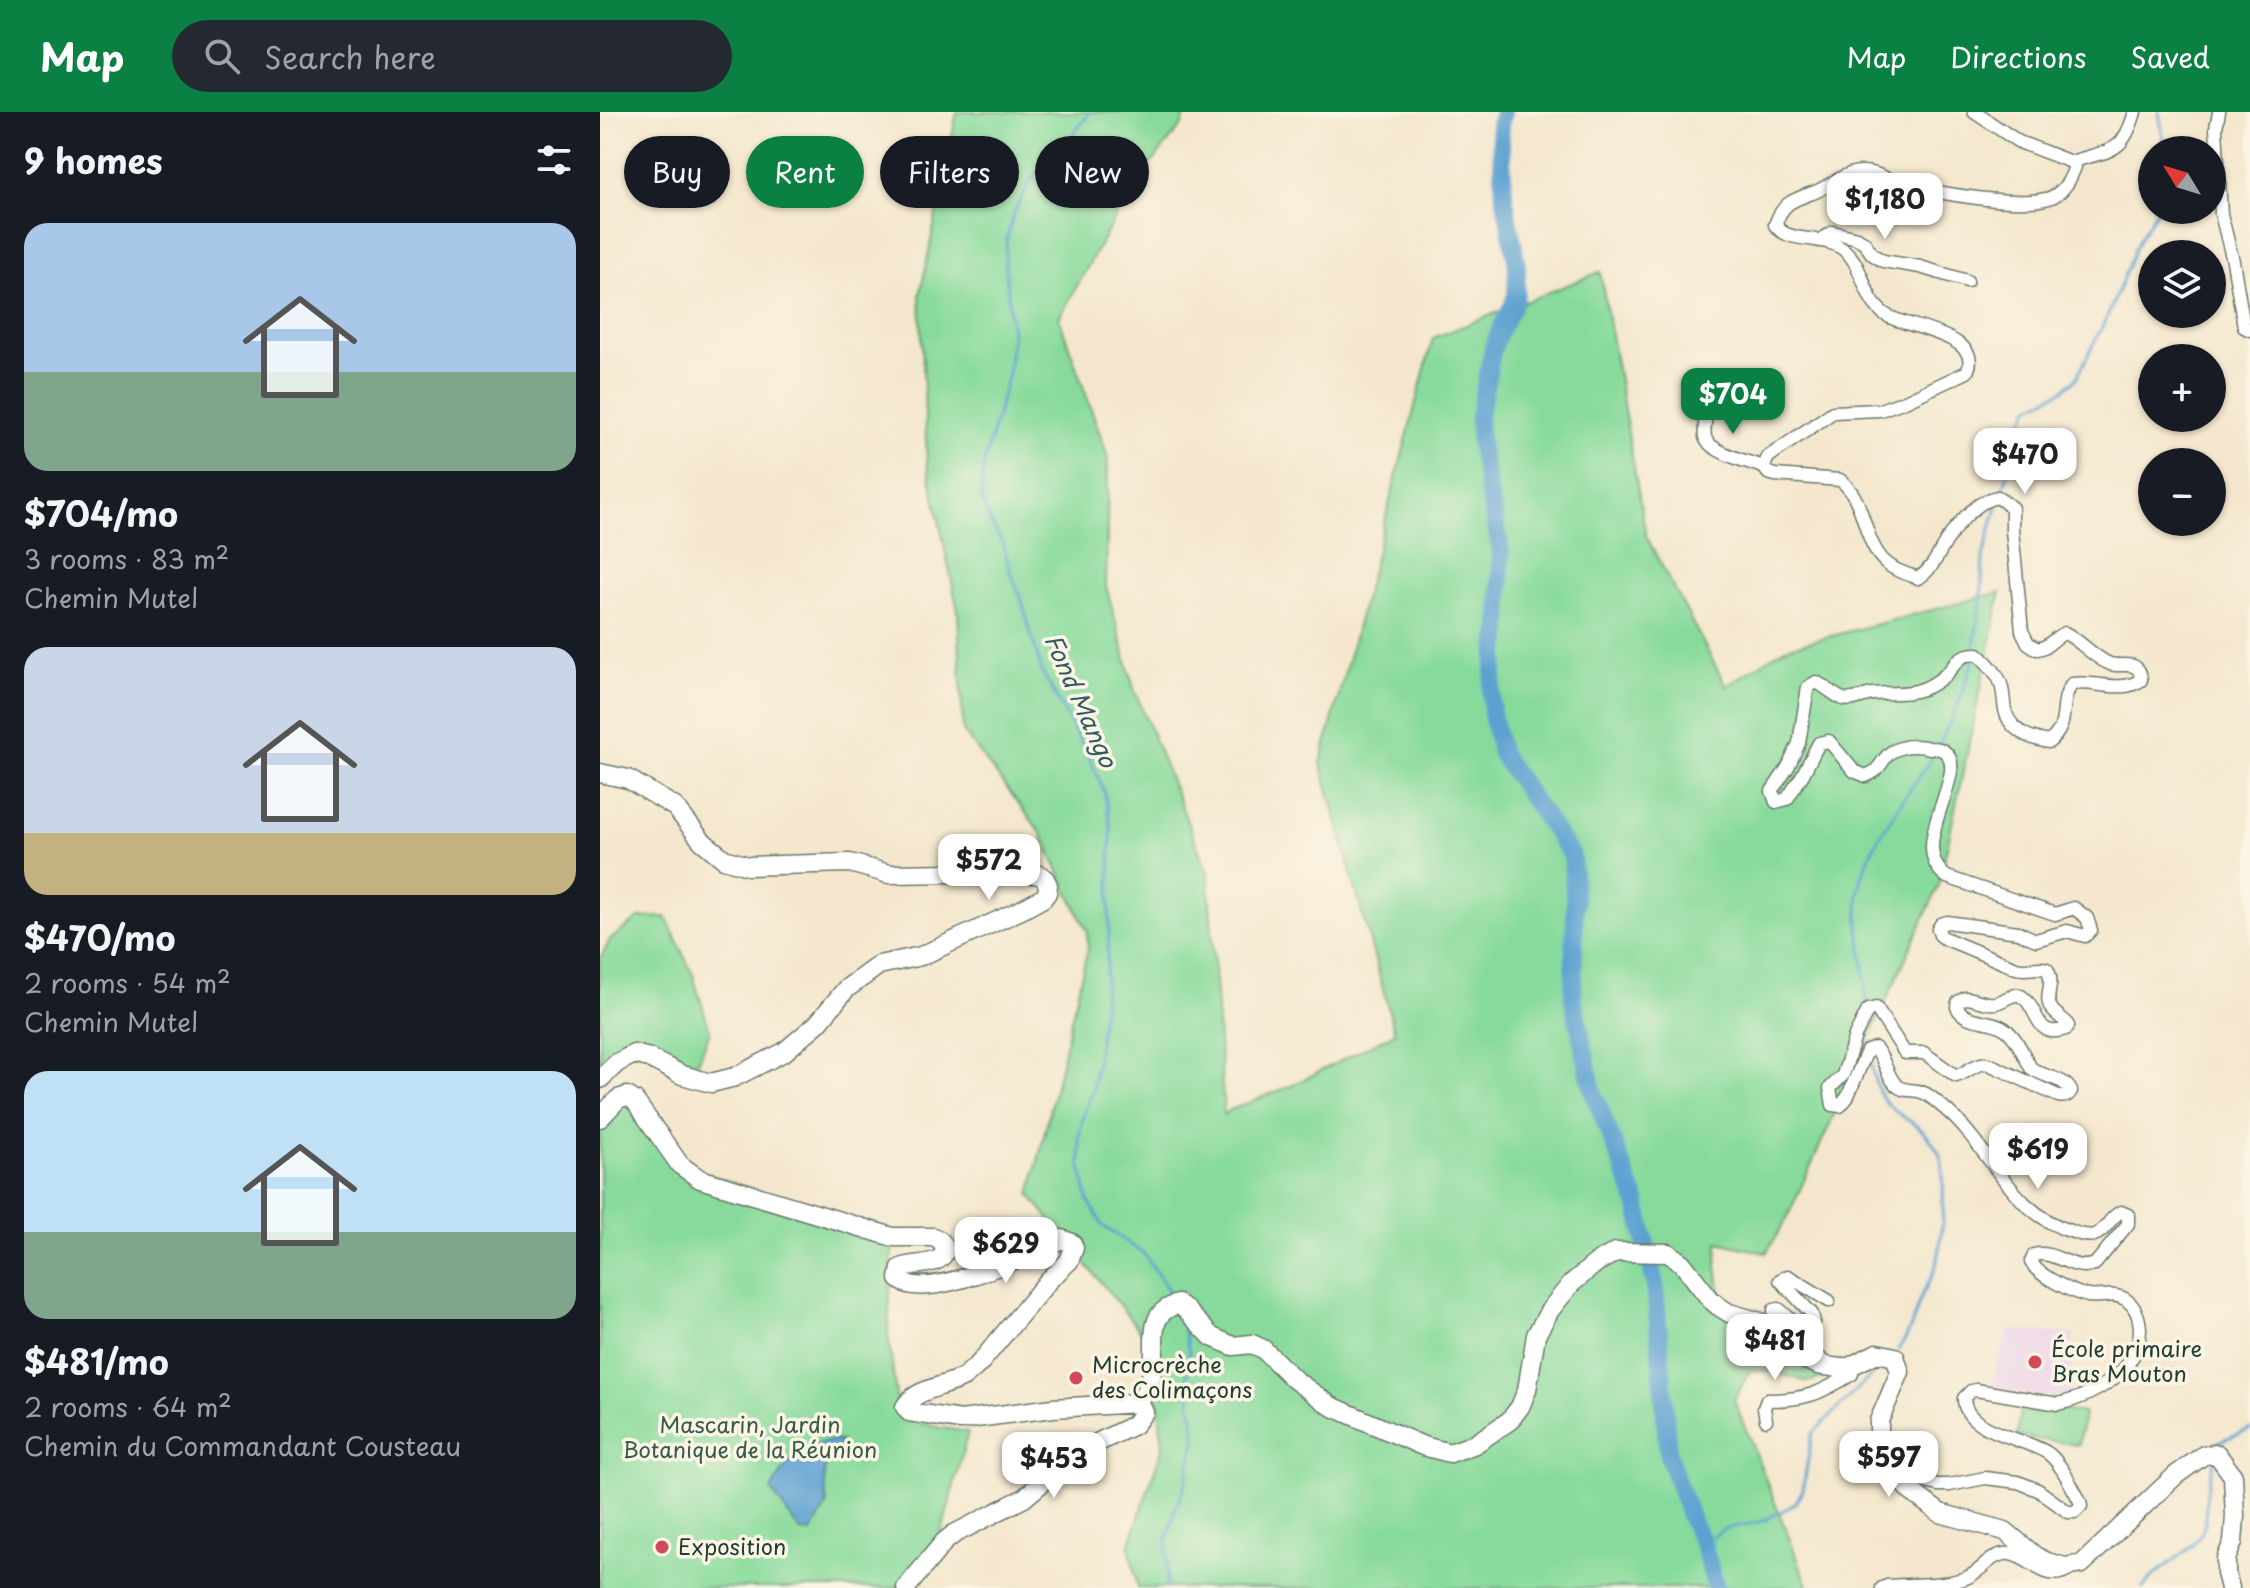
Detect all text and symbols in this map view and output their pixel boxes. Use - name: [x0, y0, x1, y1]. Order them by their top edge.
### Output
- search box: [172, 20, 732, 92]
- text: Map: [40, 28, 124, 85]
- icon: search: [200, 34, 244, 78]
- text: Search here: [264, 34, 436, 79]
- text: Map: [1847, 35, 1906, 78]
- text: Directions: [1950, 35, 2087, 78]
- text: Saved: [2131, 35, 2210, 78]
- text: 9 homes: [24, 134, 163, 186]
- chip: Buy: [624, 136, 730, 208]
- chip: Rent: [746, 136, 864, 208]
- chip: Filters: [880, 136, 1019, 208]
- chip: New: [1035, 136, 1149, 208]
- north arrow: [2138, 136, 2226, 224]
- map controls: [2138, 136, 2226, 536]
- icon: filters: [532, 138, 576, 182]
- pin: $1,180: [1820, 173, 1950, 241]
- text: $1,180: [1845, 179, 1925, 218]
- button: layers: [2138, 240, 2226, 328]
- icon: home: [228, 275, 372, 419]
- button: +: [2138, 344, 2226, 432]
- pin: $704: [1686, 368, 1780, 436]
- text: $704: [1699, 374, 1767, 413]
- pin: $470: [1978, 428, 2072, 496]
- text: $470: [1991, 434, 2059, 473]
- button: −: [2138, 448, 2226, 536]
- text: $704/mo: [24, 487, 178, 539]
- text: 3 rooms · 83 m²: [24, 539, 229, 578]
- text: Chemin Mutel: [24, 578, 198, 617]
- water label: Fond Mango: [1036, 628, 1128, 774]
- icon: home: [228, 699, 372, 843]
- pin: $572: [942, 834, 1036, 902]
- text: $572: [956, 840, 1022, 879]
- text: $470/mo: [24, 911, 175, 963]
- text: 2 rooms · 54 m²: [24, 963, 231, 1002]
- text: Chemin Mutel: [24, 1002, 198, 1041]
- icon: home: [228, 1123, 372, 1267]
- pin: $619: [1991, 1123, 2085, 1191]
- text: $619: [2007, 1129, 2069, 1168]
- pin: $629: [959, 1217, 1053, 1285]
- text: $629: [973, 1223, 1039, 1262]
- pin: $481: [1728, 1314, 1822, 1382]
- text: $481: [1744, 1320, 1806, 1359]
- place label: École primaire Bras Mouton: [2051, 1331, 2202, 1389]
- text: $481/mo: [24, 1335, 169, 1387]
- place label: Microcrèche des Colimaçons: [1092, 1347, 1252, 1405]
- marker: École primaire Bras Mouton: [2026, 1353, 2044, 1371]
- marker: Microcrèche des Colimaçons: [1067, 1369, 1085, 1387]
- text: 2 rooms · 64 m²: [24, 1387, 232, 1426]
- park label: Mascarin, Jardin Botanique de la Réunion: [623, 1407, 877, 1465]
- text: Chemin du Commandant Cousteau: [24, 1426, 461, 1465]
- pin: $597: [1842, 1431, 1936, 1499]
- pin: $453: [1007, 1432, 1101, 1500]
- text: $597: [1857, 1437, 1921, 1476]
- text: $453: [1020, 1438, 1088, 1477]
- place label: Exposition: [678, 1529, 786, 1562]
- marker: Exposition: [653, 1538, 671, 1556]

